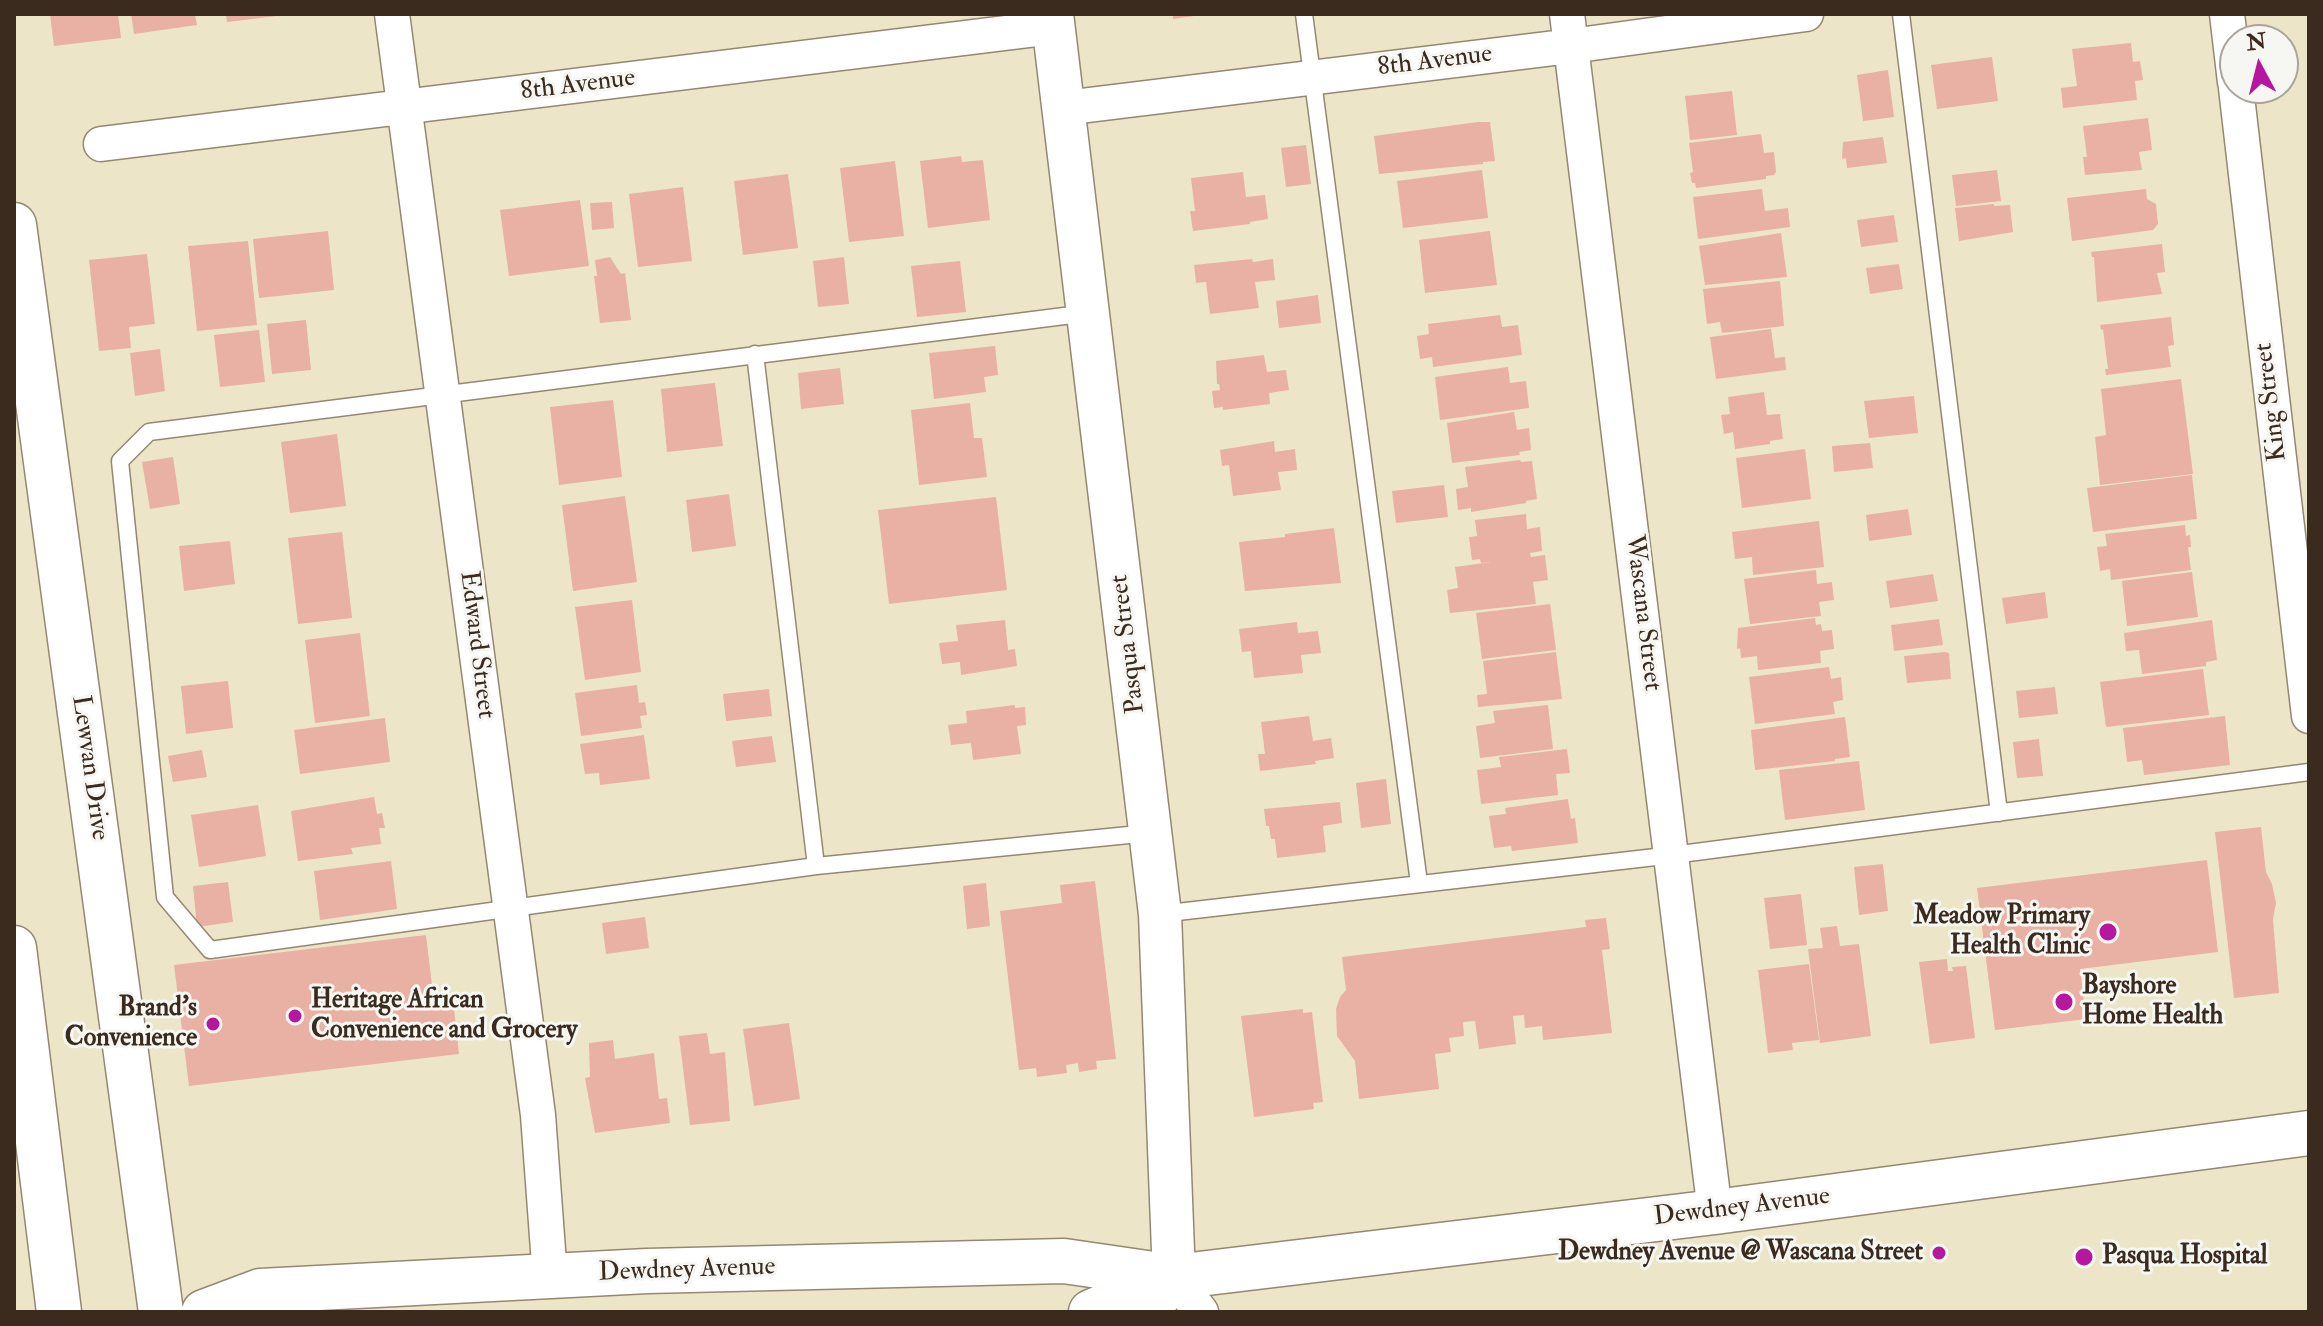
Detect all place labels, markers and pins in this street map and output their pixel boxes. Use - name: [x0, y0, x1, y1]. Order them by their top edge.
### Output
- place label: Meadow Primary Health Clinic: [1913, 901, 2090, 962]
- marker: Meadow Primary Health Clinic: [2097, 921, 2119, 943]
- place label: Bayshore Home Health: [2082, 971, 2223, 1032]
- place label: Heritage African Convenience and Grocery: [311, 985, 577, 1046]
- marker: Bayshore Home Health: [2053, 991, 2075, 1013]
- place label: Brand's Convenience: [65, 993, 197, 1054]
- marker: Heritage African Convenience and Grocery: [286, 1007, 304, 1025]
- marker: Brand's Convenience: [204, 1015, 222, 1033]
- place label: Dewdney Avenue @ Wascana Street: [1558, 1237, 1923, 1269]
- place label: Pasqua Hospital: [2102, 1241, 2267, 1273]
- marker: Dewdney Avenue @ Wascana Street: [1930, 1244, 1948, 1262]
- marker: Pasqua Hospital: [2073, 1246, 2095, 1268]

